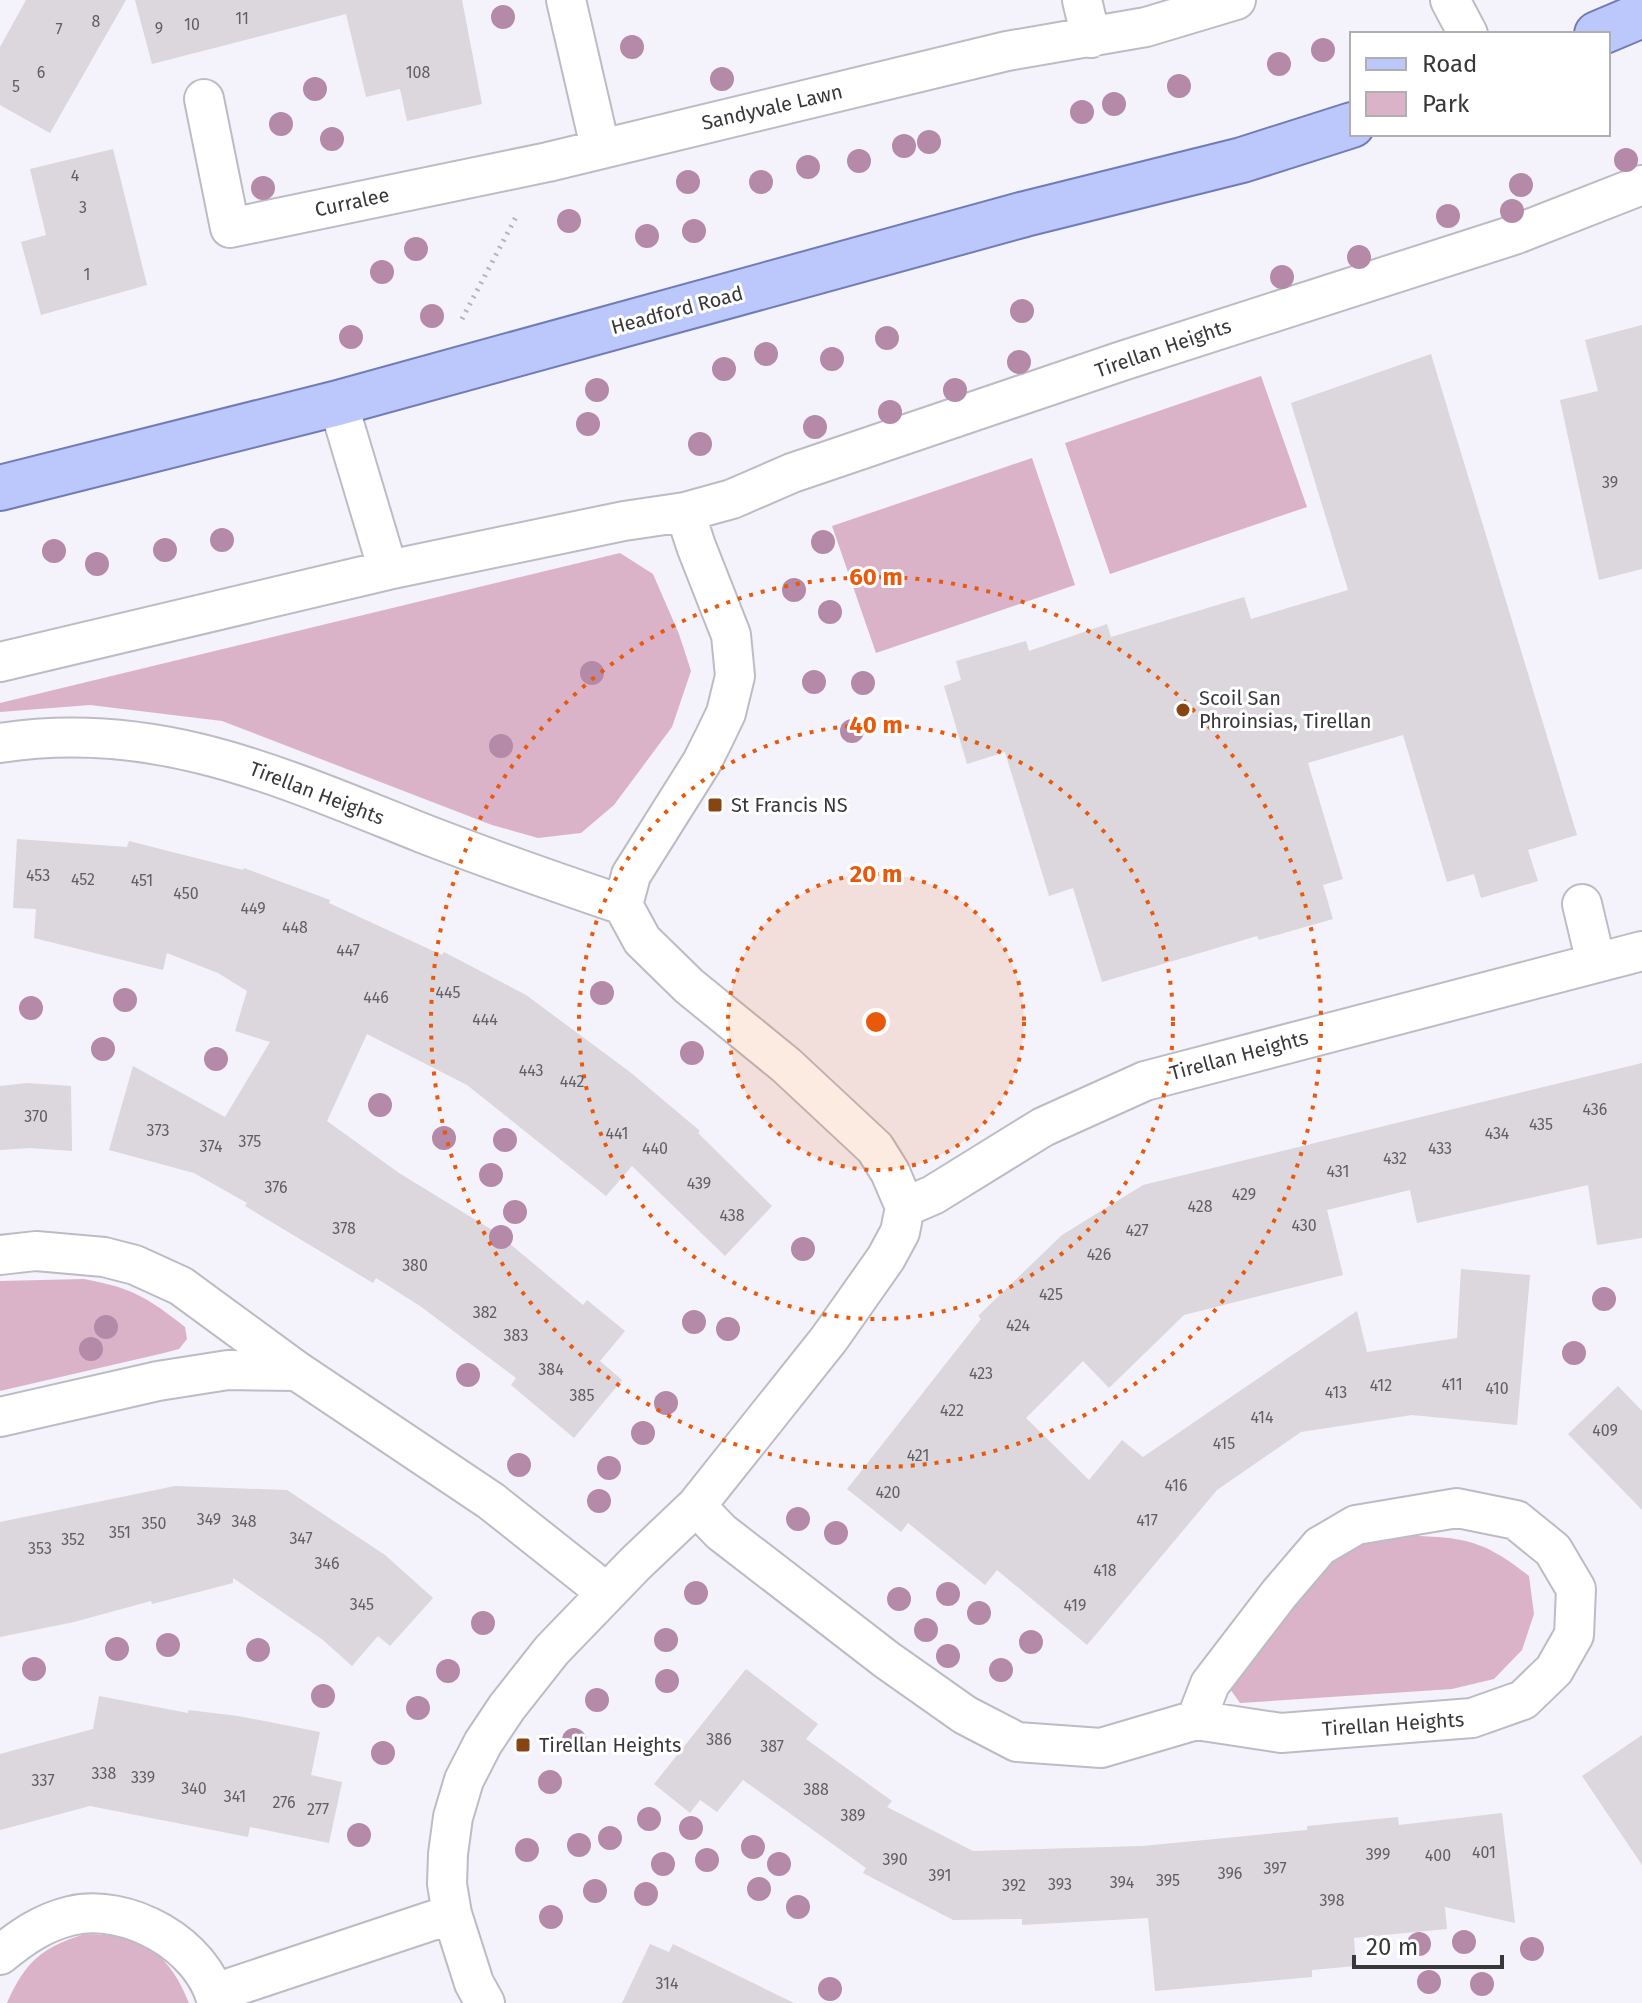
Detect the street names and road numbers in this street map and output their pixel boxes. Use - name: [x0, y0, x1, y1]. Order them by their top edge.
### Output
- street label: Sandyvale Lawn: [699, 79, 845, 135]
- street label: Curralee: [313, 182, 391, 222]
- street label: Headford Road: [608, 281, 746, 339]
- street label: Tirellan Heights: [1092, 313, 1234, 383]
- street label: Tirellan Heights: [246, 756, 388, 830]
- street label: Tirellan Heights: [1167, 1025, 1311, 1085]
- street label: Tirellan Heights: [1321, 1707, 1465, 1741]

